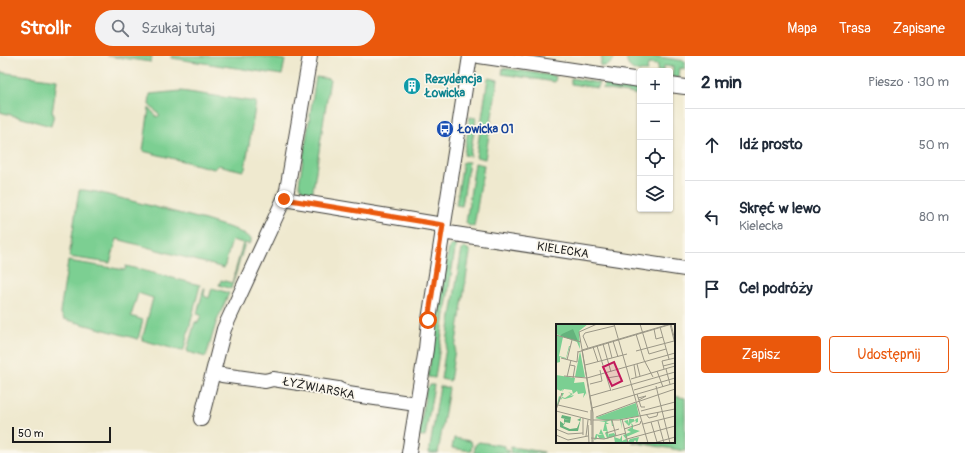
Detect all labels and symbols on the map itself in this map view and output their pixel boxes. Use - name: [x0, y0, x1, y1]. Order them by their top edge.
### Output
- place label: Rezydencja Łowicka: [424, 72, 483, 101]
- building icon: Rezydencja Łowicka: [402, 76, 422, 96]
- bus stop icon: Łowicka 01: [435, 119, 455, 139]
- place label: Łowicka 01: [457, 122, 514, 137]
- route end: [275, 190, 293, 208]
- street label: KIELECKA: [536, 239, 590, 262]
- route start: [419, 311, 437, 329]
- inset map: [556, 324, 675, 443]
- street label: ŁYŻWIARSKA: [281, 373, 356, 403]
- scale bar: [12, 425, 111, 444]

